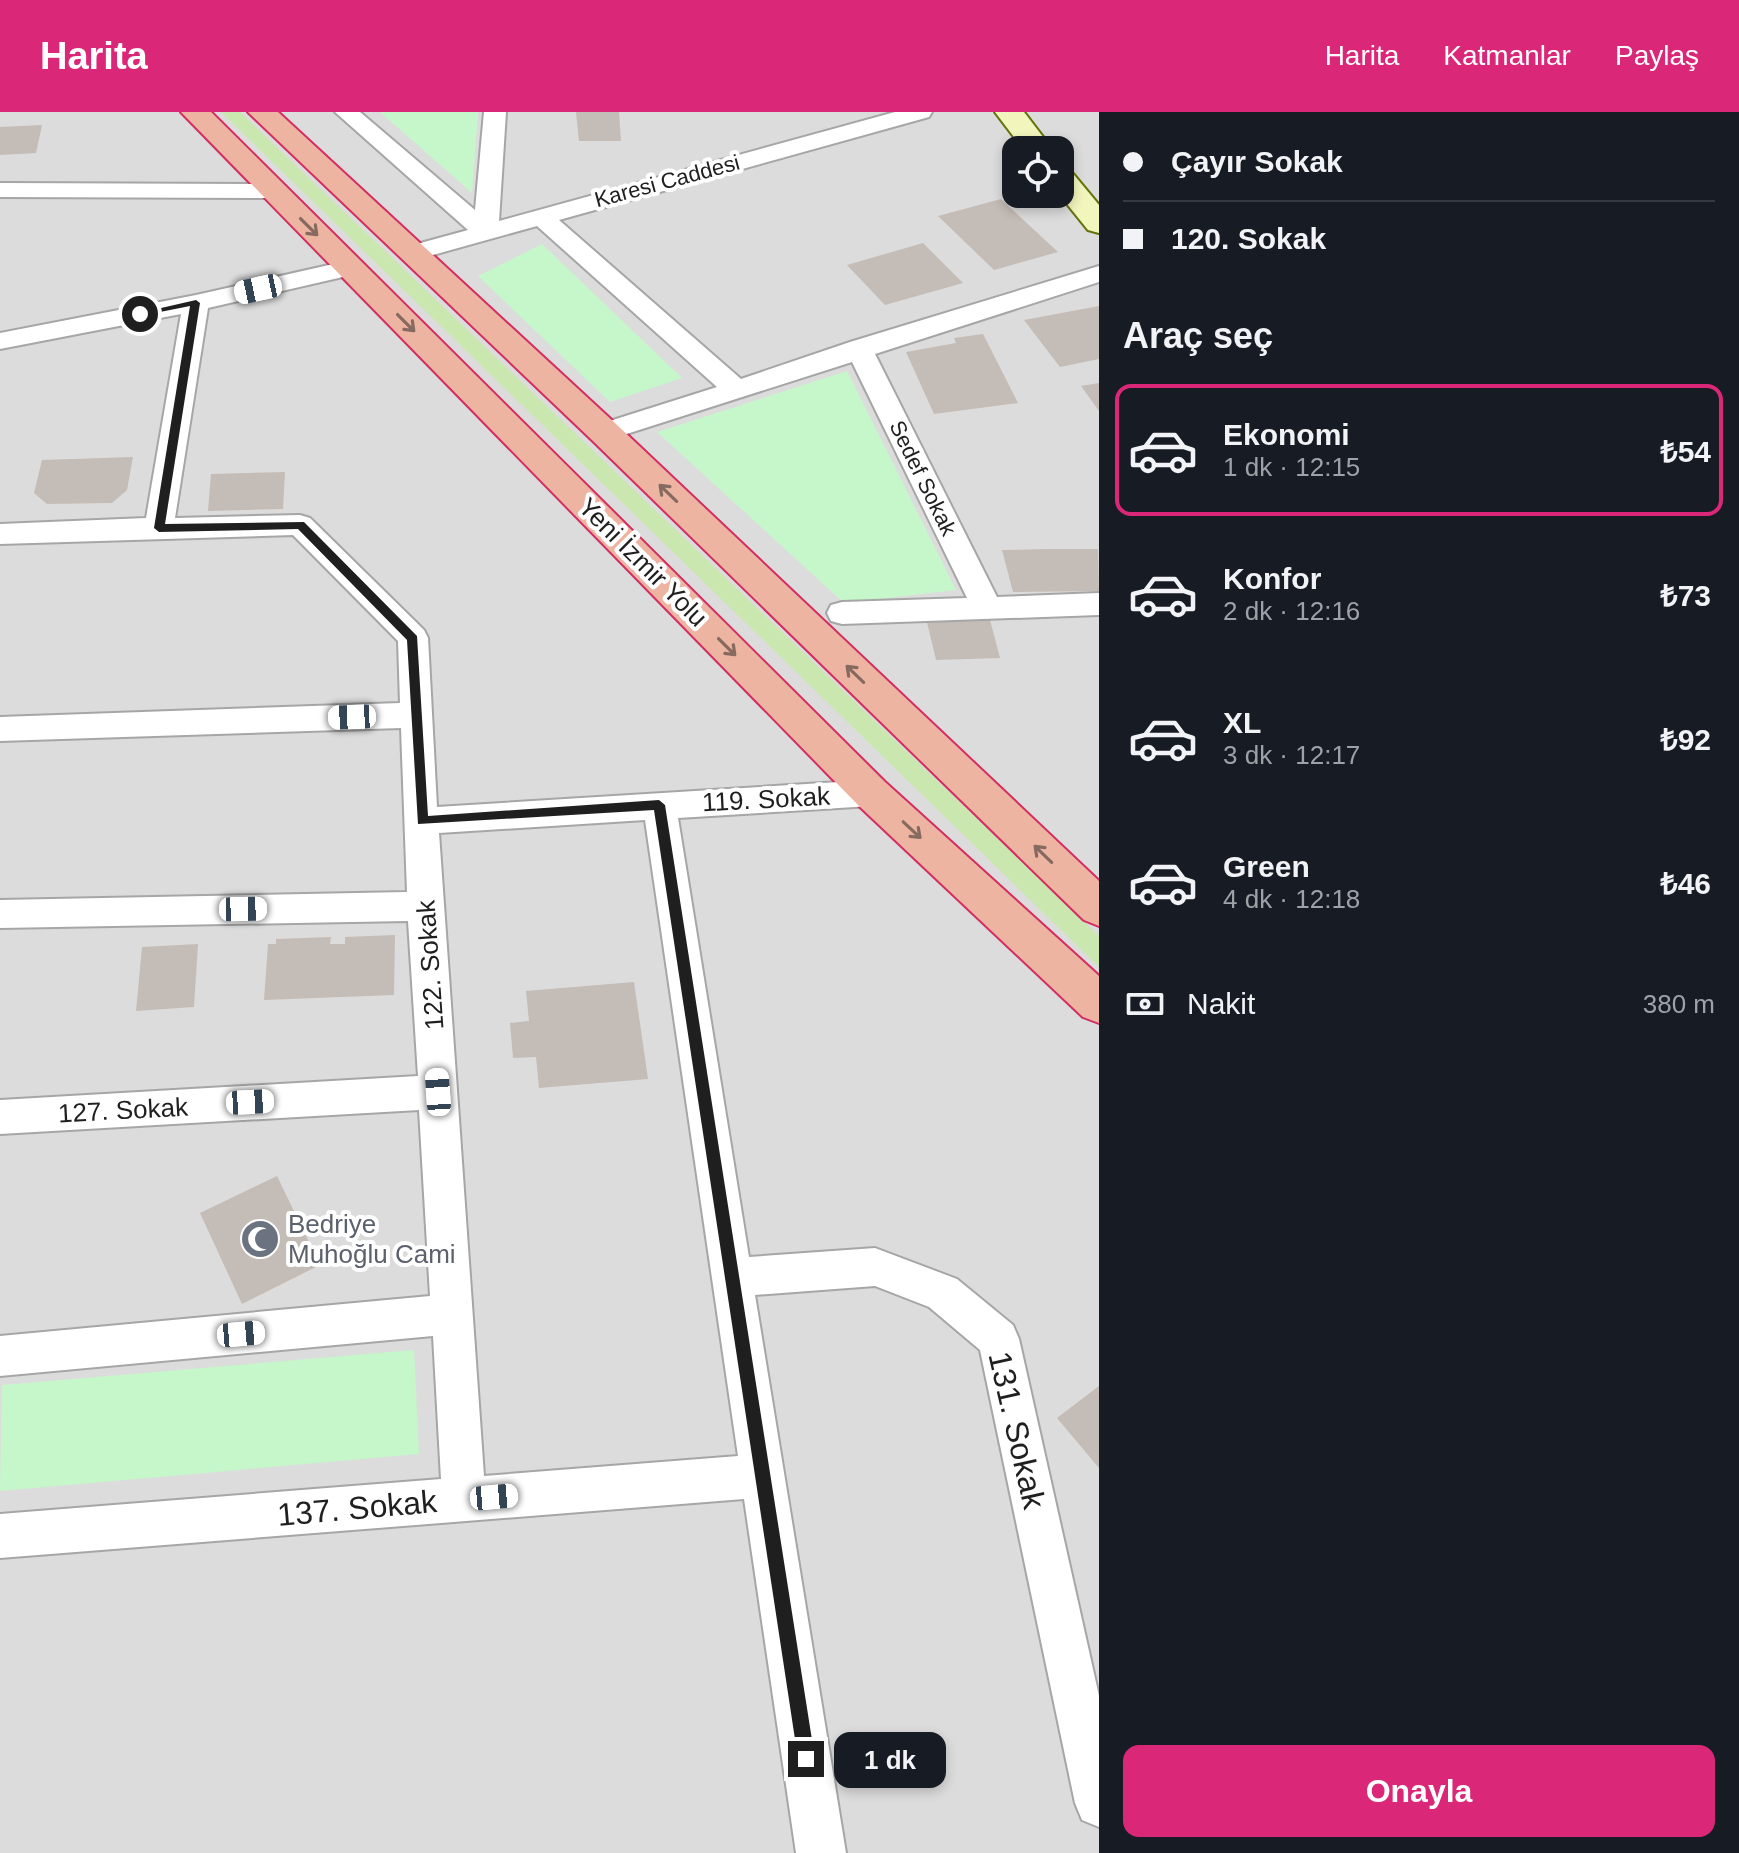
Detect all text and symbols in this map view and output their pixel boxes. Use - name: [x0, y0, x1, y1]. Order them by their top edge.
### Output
- text: Harita: [40, 35, 148, 77]
- text: Harita: [1325, 40, 1399, 71]
- text: Katmanlar: [1443, 40, 1571, 71]
- text: Paylaş: [1615, 40, 1699, 71]
- map controls: [1002, 136, 1074, 208]
- button: locate: [1002, 136, 1074, 208]
- text: Çayır Sokak: [1171, 145, 1343, 178]
- street label: Karesi Caddesi: [592, 150, 742, 212]
- one-way arrow: [299, 217, 319, 236]
- text: 120. Sokak: [1171, 222, 1326, 255]
- car: [232, 272, 284, 306]
- route start: [122, 296, 158, 332]
- one-way arrow: [396, 313, 415, 332]
- text: Araç seç: [1123, 315, 1273, 356]
- icon: car: [1127, 414, 1199, 486]
- street label: Sedef Sokak: [884, 416, 962, 540]
- text: Ekonomi: [1223, 418, 1350, 451]
- text: ₺54: [1660, 435, 1711, 468]
- text: 1 dk · 12:15: [1223, 452, 1360, 482]
- one-way arrow: [658, 484, 678, 503]
- street label: Yeni İzmir Yolu: [572, 491, 714, 633]
- icon: car: [1127, 558, 1199, 630]
- text: Konfor: [1223, 562, 1321, 595]
- text: ₺73: [1660, 579, 1711, 612]
- text: 2 dk · 12:16: [1223, 596, 1360, 626]
- one-way arrow: [717, 637, 736, 656]
- one-way arrow: [846, 665, 866, 683]
- icon: car: [1127, 702, 1199, 774]
- car: [328, 704, 376, 730]
- text: XL: [1223, 706, 1261, 739]
- text: ₺92: [1660, 723, 1711, 756]
- text: 3 dk · 12:17: [1223, 740, 1360, 770]
- street label: 119. Sokak: [701, 781, 832, 817]
- one-way arrow: [901, 821, 921, 839]
- one-way arrow: [1034, 845, 1053, 864]
- icon: car: [1127, 846, 1199, 918]
- text: Green: [1223, 850, 1310, 883]
- text: ₺46: [1660, 867, 1711, 900]
- text: 4 dk · 12:18: [1223, 884, 1360, 914]
- car: [219, 897, 267, 921]
- street label: 122. Sokak: [410, 898, 450, 1031]
- icon: cash: [1123, 982, 1167, 1026]
- text: Nakit: [1187, 987, 1255, 1020]
- text: 380 m: [1643, 989, 1715, 1019]
- car: [424, 1067, 452, 1117]
- car: [225, 1089, 275, 1115]
- street label: 127. Sokak: [57, 1092, 190, 1128]
- place label: Bedriye Muhoğlu Cami: [288, 1209, 456, 1269]
- mosque icon: Bedriye Muhoğlu Cami: [239, 1218, 281, 1260]
- car: [216, 1320, 266, 1348]
- street label: 131. Sokak: [981, 1348, 1053, 1513]
- street label: 137. Sokak: [276, 1483, 439, 1533]
- car: [469, 1483, 519, 1511]
- callout: 1 dk: [834, 1731, 946, 1787]
- route end: [788, 1741, 824, 1777]
- text: 1 dk: [864, 1745, 916, 1775]
- button: Onayla: [1123, 1745, 1715, 1837]

